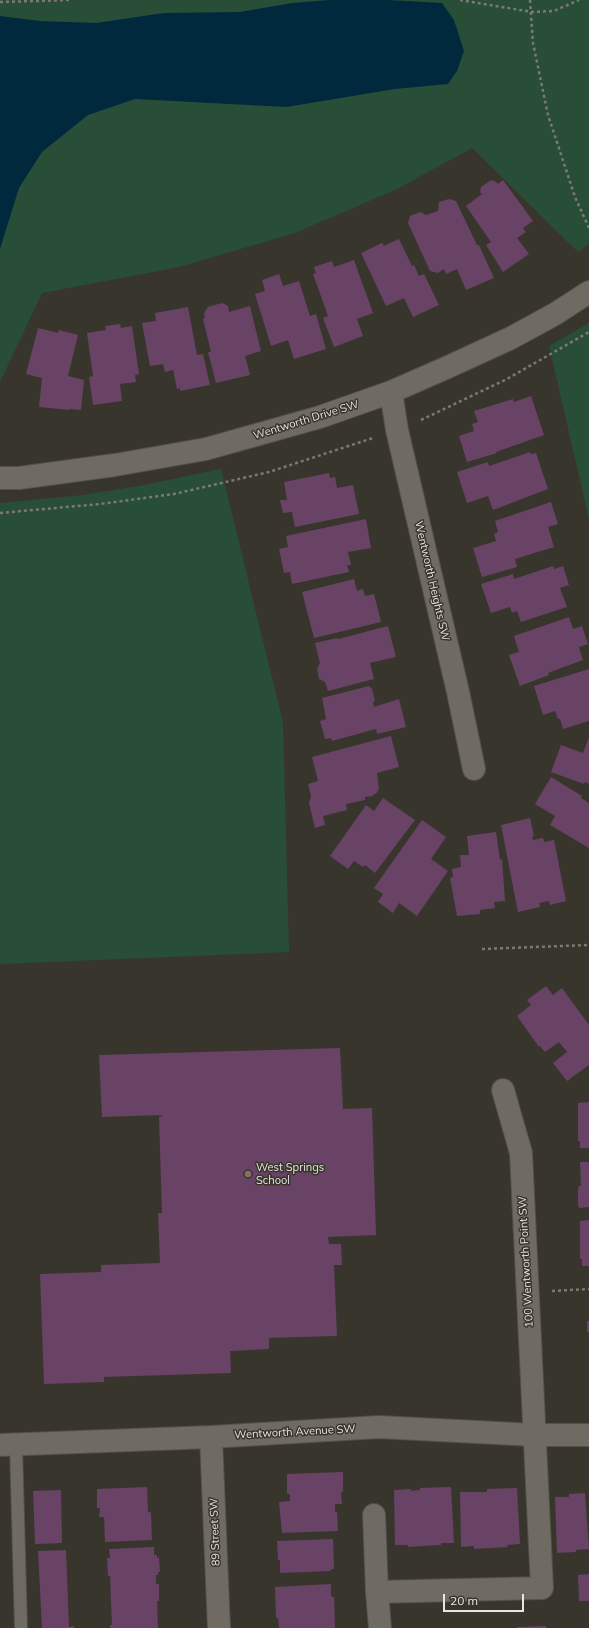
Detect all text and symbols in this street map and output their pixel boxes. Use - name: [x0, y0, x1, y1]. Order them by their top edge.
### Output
- street label: Wentworth Drive SW: [252, 398, 360, 442]
- street label: Wentworth Heights SW: [412, 520, 452, 642]
- place label: West Springs School: [256, 1161, 324, 1187]
- marker: West Springs School: [243, 1169, 253, 1179]
- street label: 100 Wentworth Point SW: [516, 1196, 536, 1328]
- street label: Wentworth Avenue SW: [234, 1422, 356, 1442]
- street label: 89 Street SW: [207, 1498, 223, 1566]
- scale bar: [445, 1586, 526, 1612]
- text: 20 m: [450, 1593, 478, 1608]

